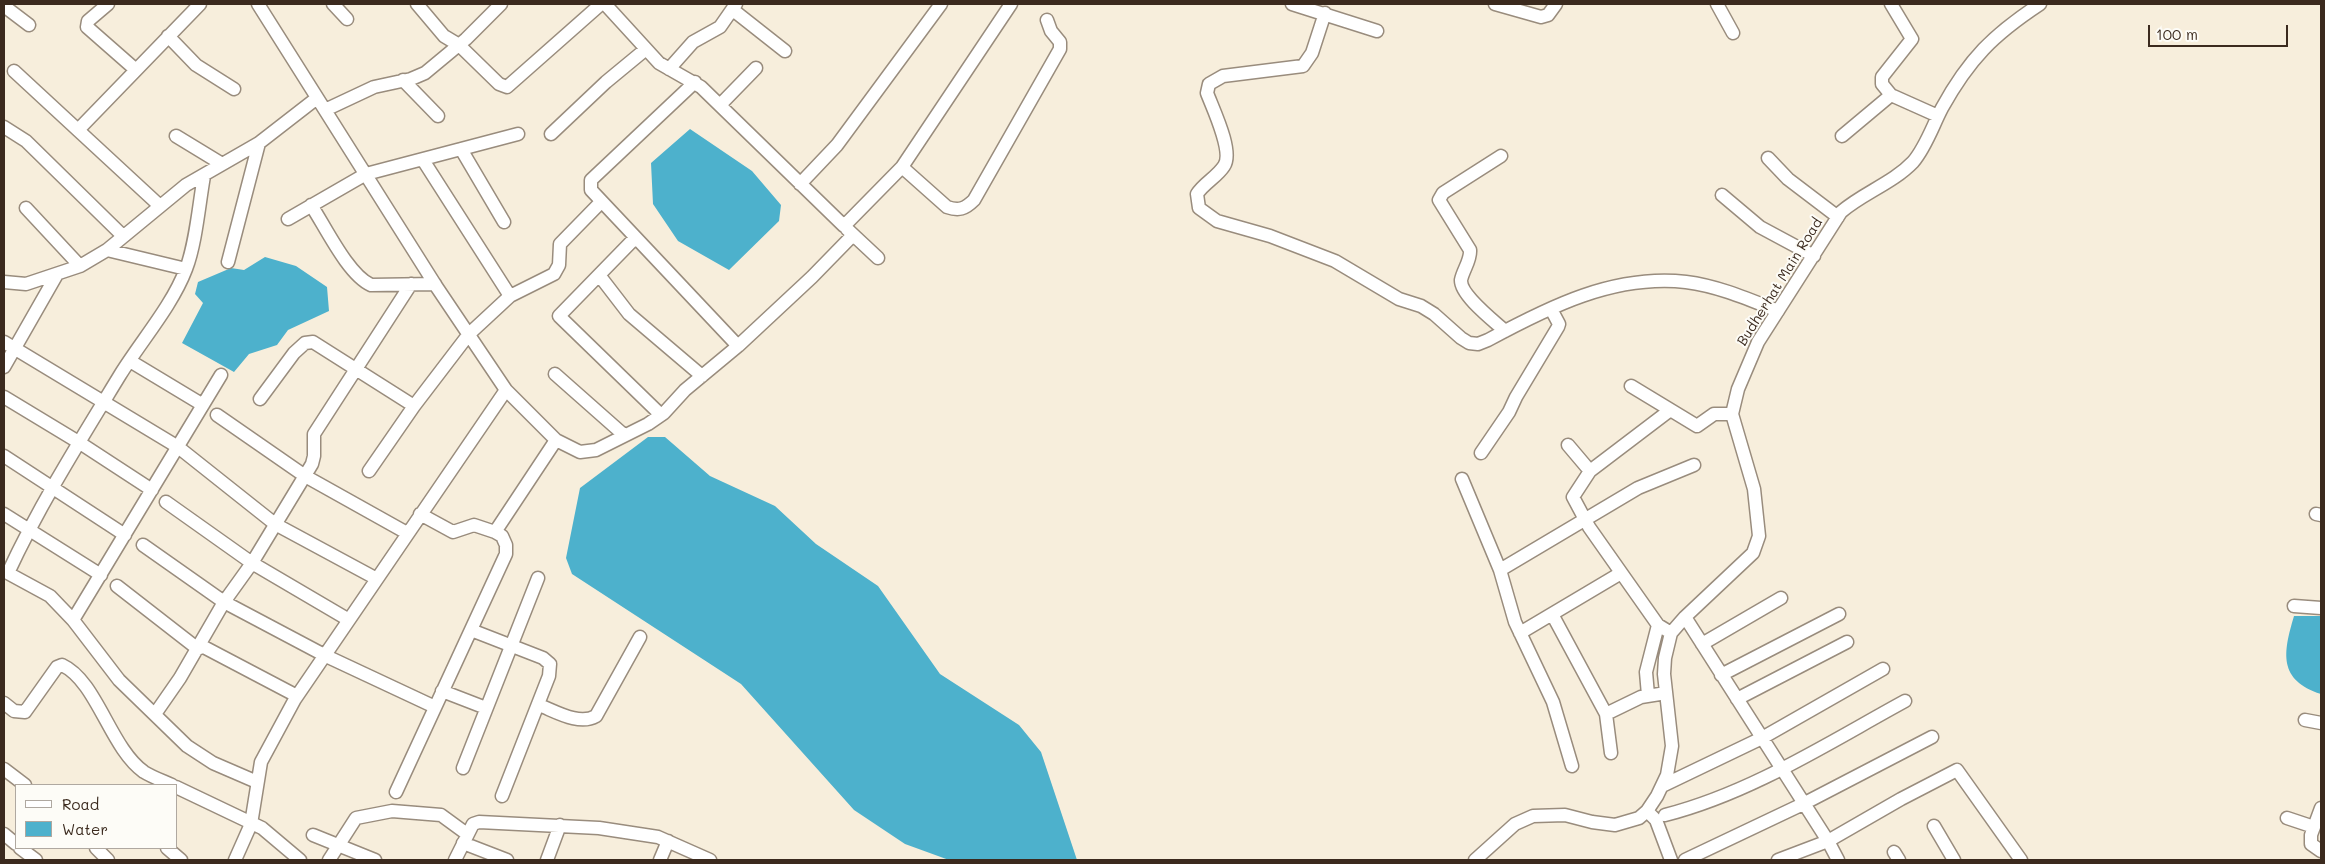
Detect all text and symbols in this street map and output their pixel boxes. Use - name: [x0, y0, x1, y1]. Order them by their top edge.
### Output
- scale bar: [2150, 15, 2290, 47]
- text: 100 m: [2156, 24, 2198, 44]
- street label: Budherhat Main Road: [1734, 215, 1826, 349]
- legend: [15, 784, 178, 849]
- text: Road: [62, 794, 99, 814]
- text: Water: [62, 819, 108, 839]

